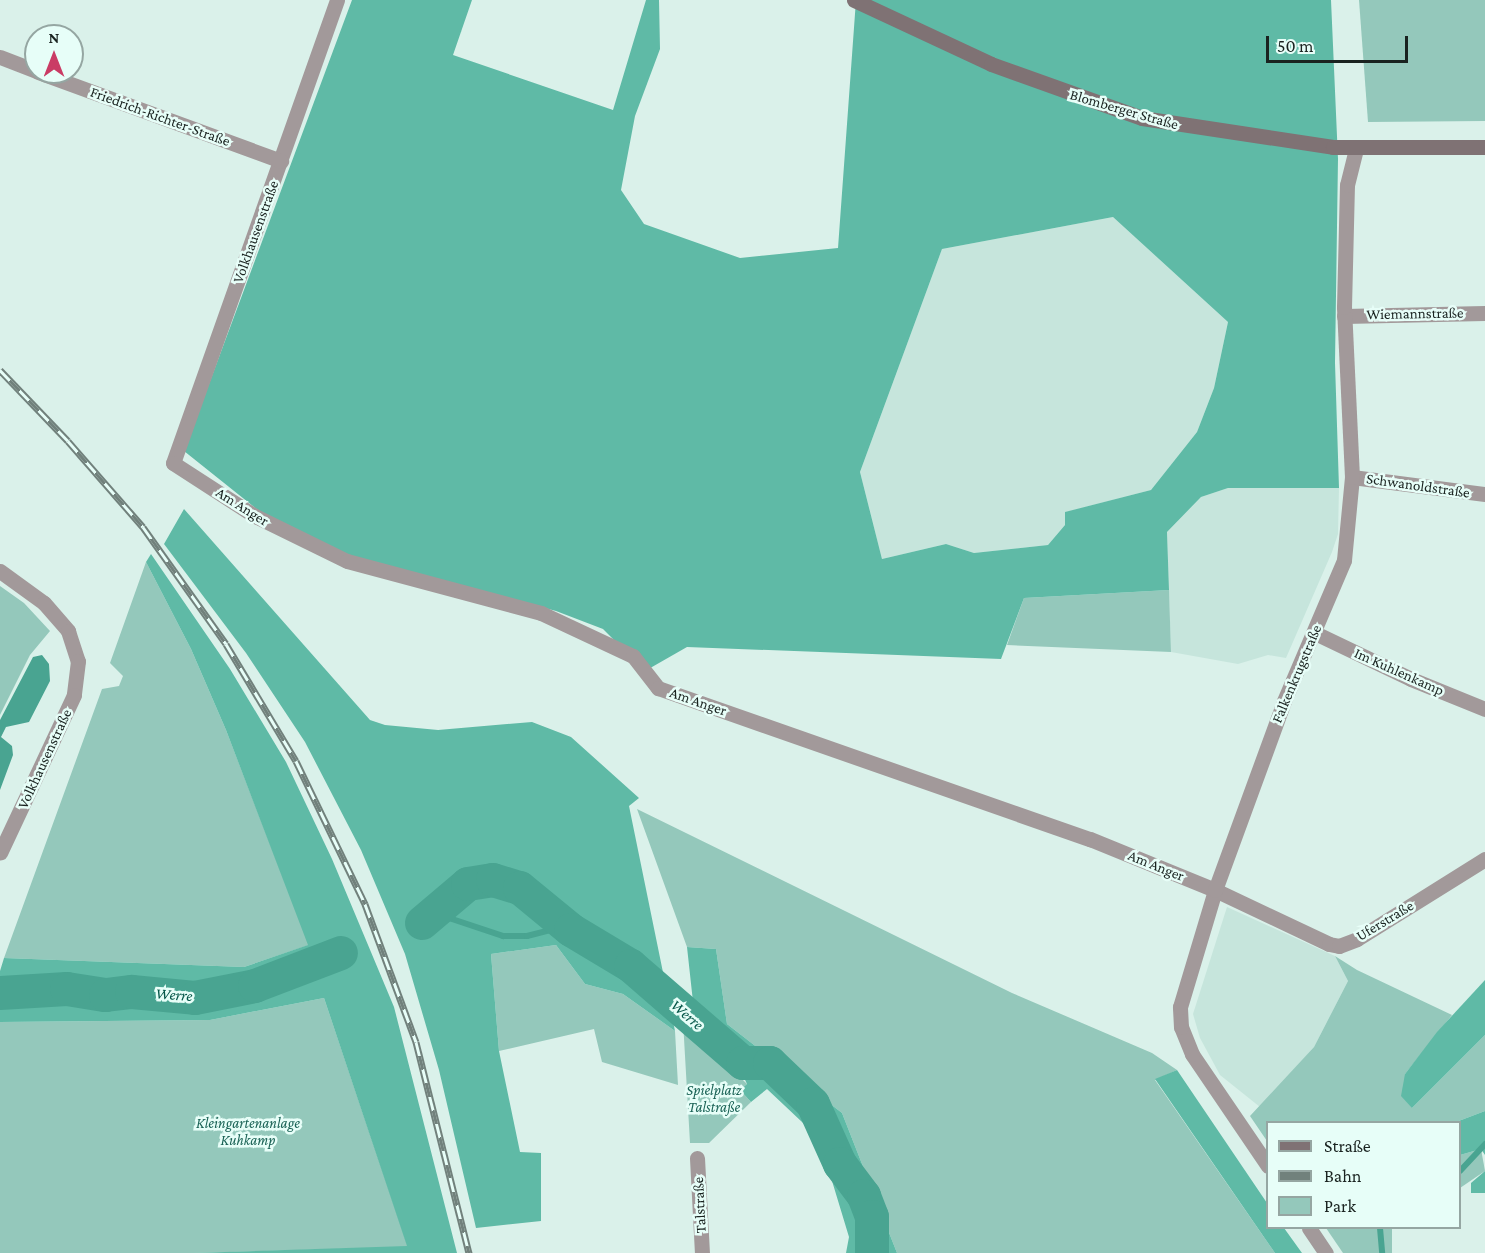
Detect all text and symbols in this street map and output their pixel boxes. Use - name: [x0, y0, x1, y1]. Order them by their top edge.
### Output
- north arrow: [24, 24, 84, 84]
- scale bar: [1269, 24, 1412, 62]
- text: N: [49, 29, 59, 46]
- text: 50 m: [1277, 36, 1314, 56]
- street label: Friedrich-Richter-Straße: [88, 83, 232, 151]
- street label: Blomberger Straße: [1068, 86, 1180, 134]
- street label: Volkhausenstraße: [229, 178, 283, 286]
- street label: Wiemannstraße: [1366, 304, 1464, 324]
- street label: Schwanoldstraße: [1365, 470, 1471, 502]
- street label: Am Anger: [212, 484, 272, 530]
- street label: Falkenkrugstraße: [1268, 622, 1326, 726]
- street label: Im Kuhlenkamp: [1351, 644, 1447, 700]
- street label: Am Anger: [667, 684, 729, 720]
- street label: Volkhausenstraße: [14, 706, 76, 812]
- street label: Am Anger: [1125, 847, 1187, 885]
- street label: Uferstraße: [1353, 897, 1417, 945]
- water label: Werre: [155, 984, 193, 1006]
- water label: Werre: [667, 996, 707, 1034]
- park label: Spielplatz Talstraße: [686, 1081, 742, 1116]
- park label: Kleingartenanlage Kuhkamp: [196, 1114, 300, 1149]
- legend: [1266, 1121, 1461, 1229]
- text: Straße: [1324, 1136, 1371, 1156]
- text: Bahn: [1324, 1166, 1362, 1186]
- street label: Talstraße: [690, 1176, 710, 1234]
- text: Park: [1324, 1196, 1356, 1216]

